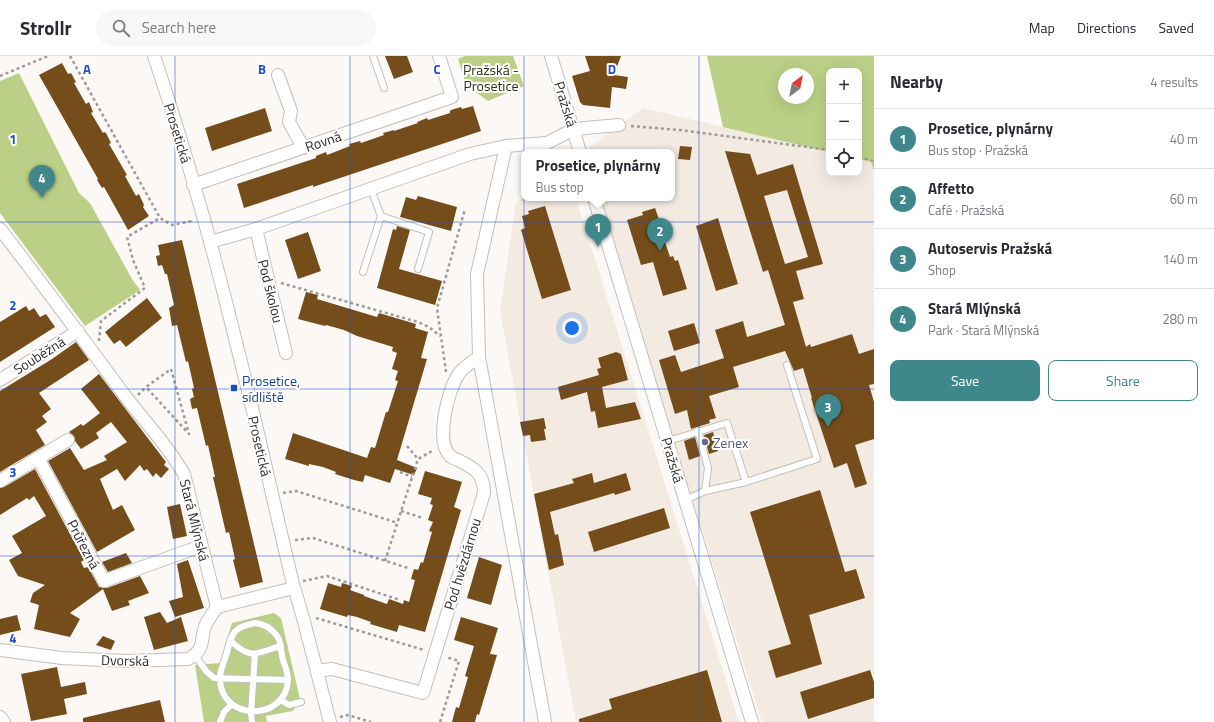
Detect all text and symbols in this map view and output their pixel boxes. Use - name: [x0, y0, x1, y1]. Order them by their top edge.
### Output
- search box: [96, 10, 376, 46]
- text: Strollr: [20, 13, 72, 42]
- text: Search here: [142, 16, 216, 39]
- icon: search: [110, 17, 132, 39]
- text: Map: [1029, 17, 1055, 38]
- text: Directions: [1077, 17, 1136, 38]
- text: Saved: [1158, 17, 1194, 38]
- text: A: [83, 59, 91, 79]
- text: B: [258, 59, 266, 79]
- text: C: [433, 59, 441, 79]
- park label: Pražská - Prosetice: [463, 59, 519, 96]
- text: D: [608, 59, 616, 79]
- north arrow: [778, 68, 814, 104]
- map controls: [826, 68, 862, 176]
- button: +: [826, 68, 862, 104]
- text: Nearby: [890, 69, 943, 95]
- text: 4 results: [1150, 72, 1198, 92]
- street label: Pražská: [549, 79, 583, 129]
- street label: Prosetická: [159, 100, 197, 166]
- button: −: [826, 104, 862, 140]
- text: Prosetice, plynárny: [928, 117, 1053, 140]
- street label: Rovná: [302, 125, 344, 157]
- text: 1: [9, 129, 17, 149]
- text: 1: [899, 129, 907, 149]
- text: 40 m: [1170, 129, 1198, 149]
- button: locate: [826, 140, 862, 176]
- text: Bus stop · Pražská: [928, 140, 1028, 160]
- popup: [521, 149, 675, 201]
- text: Prosetice, plynárny: [536, 154, 660, 177]
- pin: 4: [29, 165, 55, 198]
- text: Bus stop: [536, 177, 584, 197]
- text: Affetto: [928, 177, 974, 200]
- text: 2: [899, 189, 907, 209]
- text: 60 m: [1170, 189, 1198, 209]
- text: Café · Pražská: [928, 200, 1004, 220]
- pin: 1: [585, 214, 611, 247]
- pin: 2: [647, 218, 673, 251]
- text: Autoservis Pražská: [928, 237, 1052, 260]
- text: 3: [899, 249, 907, 269]
- text: 140 m: [1162, 249, 1198, 269]
- street label: Pod školou: [253, 257, 289, 325]
- text: Shop: [928, 260, 956, 280]
- text: 2: [9, 295, 17, 315]
- text: Stará Mlýnská: [928, 297, 1021, 320]
- text: 4: [899, 309, 907, 329]
- text: 280 m: [1162, 309, 1198, 329]
- your location: [562, 318, 582, 338]
- text: Park · Stará Mlýnská: [928, 320, 1039, 340]
- street label: Souběžná: [9, 331, 69, 379]
- button: Save: [890, 360, 1040, 401]
- button: Share: [1048, 360, 1198, 401]
- place label: Prosetice, sídliště: [242, 370, 300, 407]
- marker: Prosetice, sídliště: [229, 383, 239, 393]
- pin: 3: [815, 394, 841, 427]
- street label: Prosetická: [243, 414, 277, 478]
- place label: Zenex: [713, 432, 749, 453]
- street label: Pražská: [656, 435, 690, 485]
- marker: Zenex: [700, 437, 710, 447]
- text: 3: [9, 462, 17, 482]
- street label: Stará Mlýnská: [175, 477, 215, 563]
- street label: Pod hvězdárnou: [438, 515, 486, 613]
- street label: Průřezná: [62, 516, 106, 572]
- text: 4: [9, 628, 17, 648]
- street label: Dvorská: [101, 649, 149, 671]

